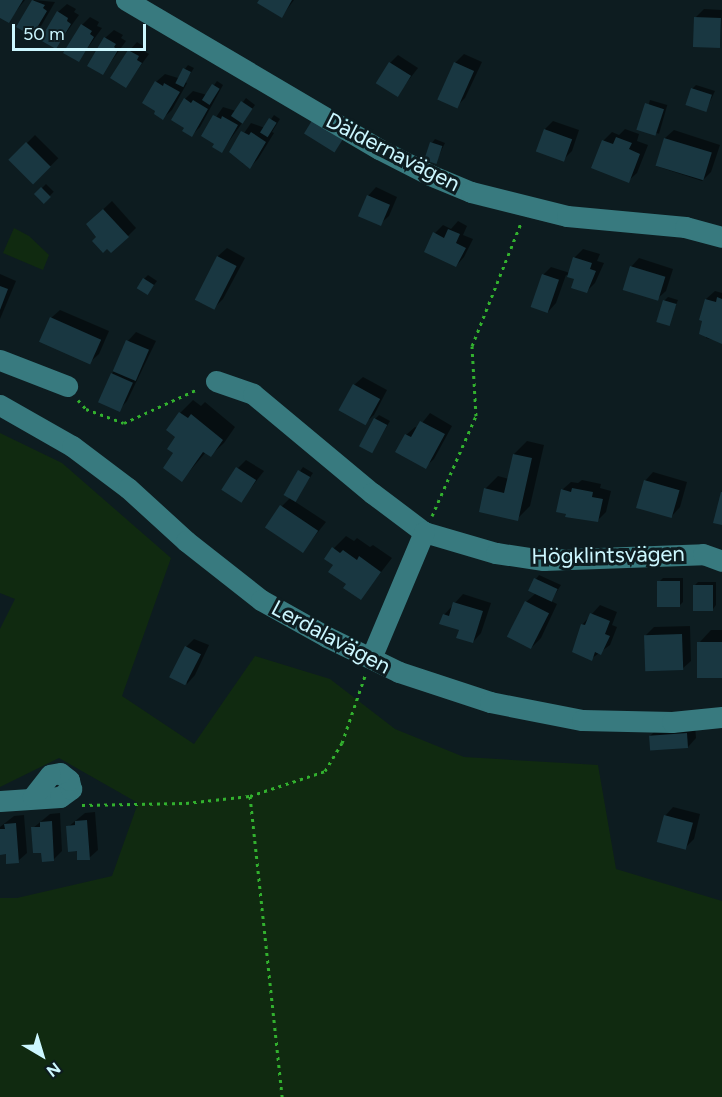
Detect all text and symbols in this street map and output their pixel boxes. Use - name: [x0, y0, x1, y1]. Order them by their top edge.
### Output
- scale bar: [15, 12, 148, 50]
- text: 50 m: [23, 23, 65, 45]
- street label: Däldernavägen: [322, 107, 464, 197]
- street label: Högklintsvägen: [531, 540, 685, 570]
- street label: Lerdalavägen: [267, 595, 395, 679]
- north arrow: [12, 1025, 72, 1085]
- text: N: [43, 1058, 64, 1081]

